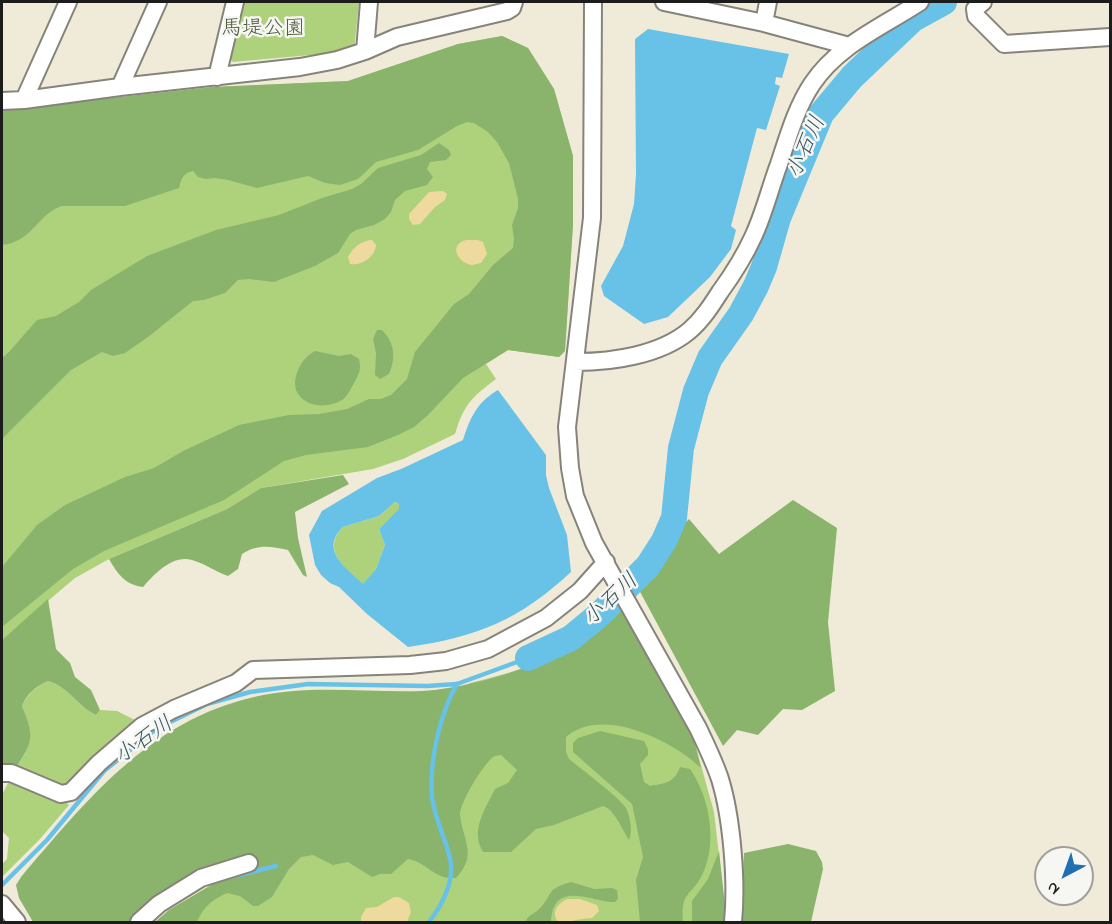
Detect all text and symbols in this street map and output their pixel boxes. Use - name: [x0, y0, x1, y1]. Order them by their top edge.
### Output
- park label: 馬堤公園: [221, 18, 305, 44]
- water label: 小石川: [783, 112, 833, 184]
- water label: 小石川: [579, 569, 645, 633]
- water label: 小石川: [110, 712, 180, 772]
- north arrow: [1034, 846, 1094, 906]
- text: N: [1042, 875, 1065, 901]

